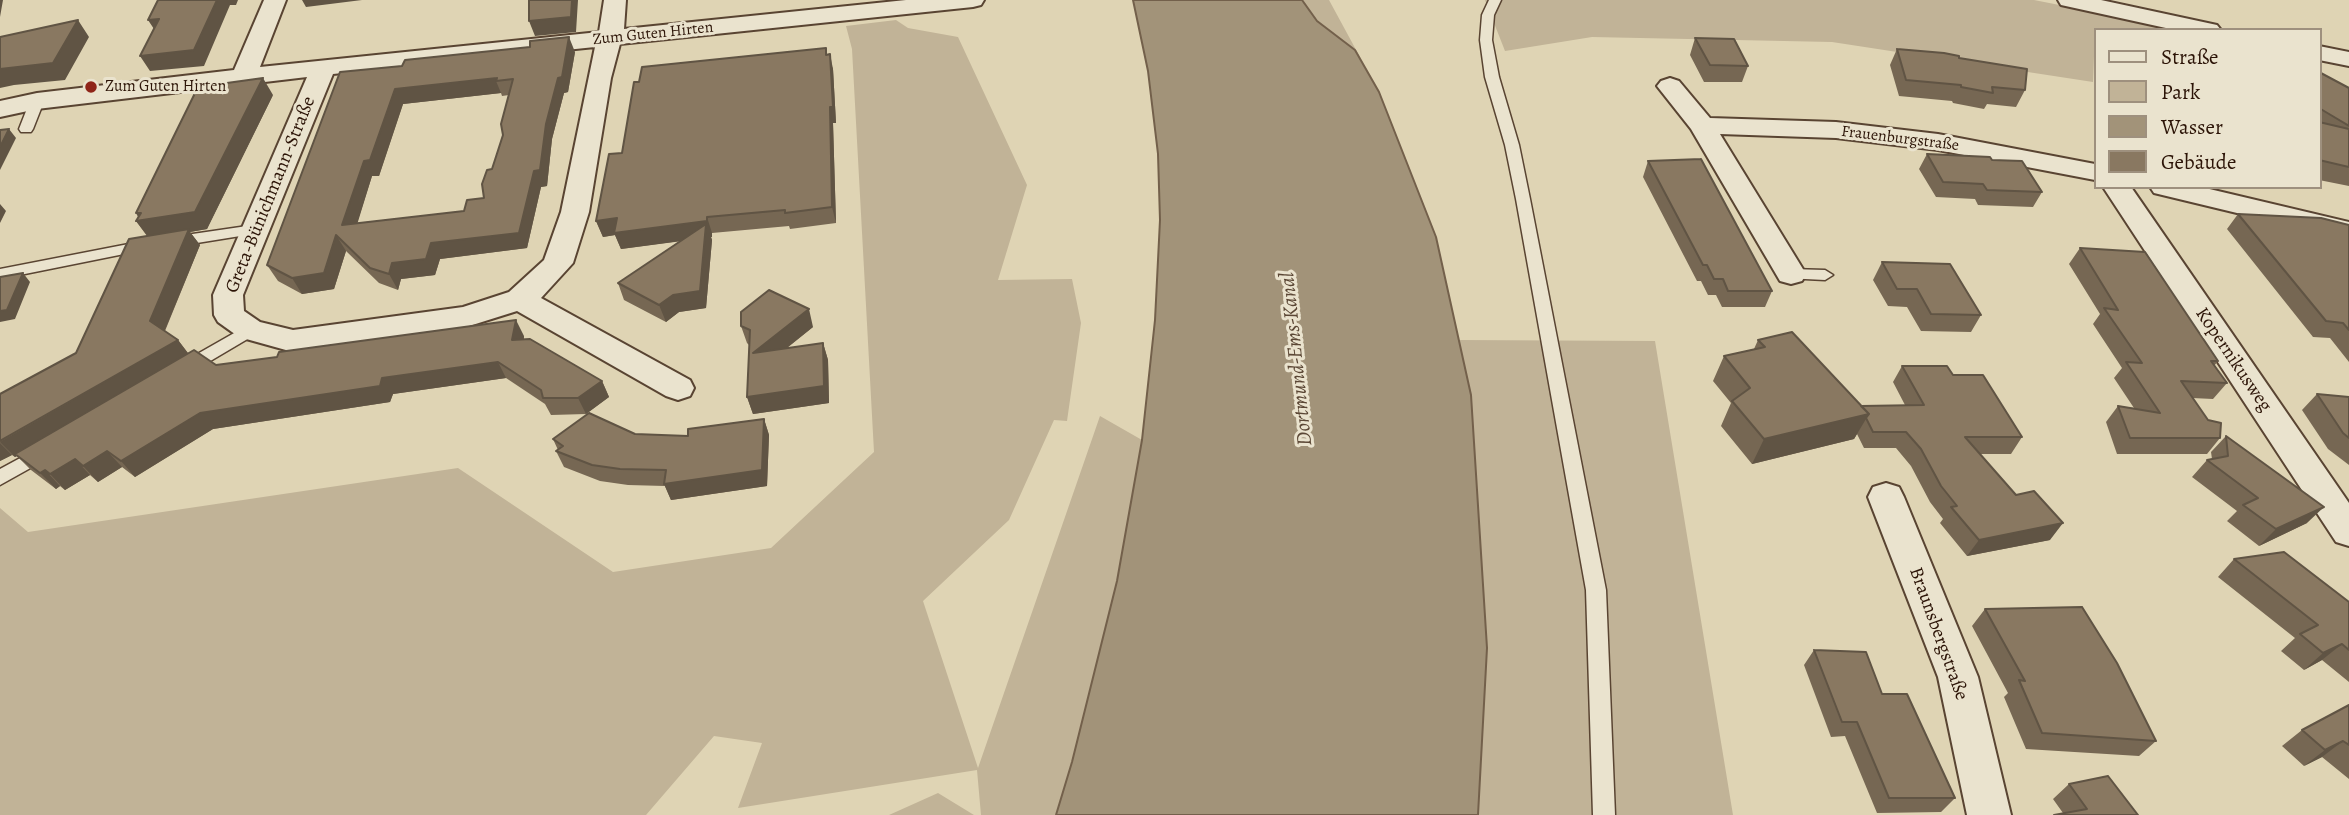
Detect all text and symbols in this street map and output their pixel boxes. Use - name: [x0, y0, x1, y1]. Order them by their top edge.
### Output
- street label: Zum Guten Hirten: [592, 18, 714, 50]
- legend: [2094, 28, 2321, 189]
- text: Straße: [2161, 43, 2219, 71]
- place label: Zum Guten Hirten: [105, 77, 226, 97]
- text: Park: [2161, 78, 2200, 106]
- marker: Zum Guten Hirten: [83, 79, 99, 95]
- street label: Greta-Bünichmann-Straße: [221, 93, 321, 297]
- text: Wasser: [2161, 113, 2223, 141]
- street label: Frauenburgstraße: [1840, 122, 1960, 156]
- text: Gebäude: [2161, 148, 2237, 176]
- water label: Dortmund-Ems-Kanal: [1275, 271, 1319, 447]
- street label: Kopernikusweg: [2190, 304, 2276, 416]
- street label: Braunsbergstraße: [1903, 564, 1973, 704]

